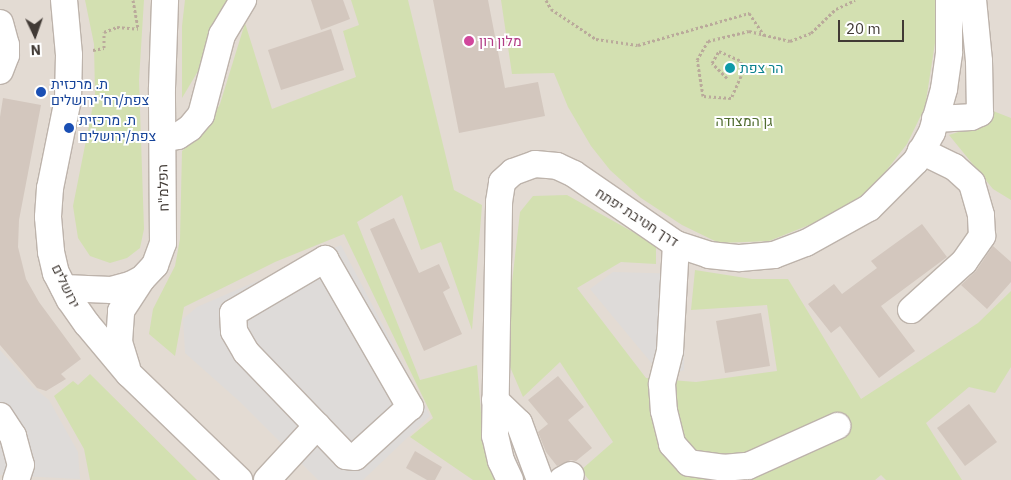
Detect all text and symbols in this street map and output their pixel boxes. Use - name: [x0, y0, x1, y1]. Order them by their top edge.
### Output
- north arrow: [10, 10, 60, 60]
- scale bar: [841, 10, 907, 42]
- text: 20 m: [846, 19, 881, 38]
- place label: מלון רון: [479, 33, 522, 49]
- marker: מלון רון: [463, 35, 475, 47]
- text: N: [30, 41, 41, 59]
- place label: הר צפת: [740, 60, 784, 76]
- marker: הר צפת: [724, 62, 736, 74]
- place label: ת. מרכזית צפת/רח׳ ירושלים: [51, 76, 149, 108]
- marker: ת. מרכזית צפת/רח׳ ירושלים: [35, 86, 47, 98]
- place label: ת. מרכזית צפת/ירושלים: [79, 112, 156, 144]
- park label: גן המצודה: [715, 113, 773, 129]
- marker: ת. מרכזית צפת/ירושלים: [63, 122, 75, 134]
- street label: הפלמ"ח: [154, 164, 172, 212]
- street label: דרך חטיבת יפתח: [592, 184, 682, 250]
- street label: ירושלים: [48, 261, 84, 311]

